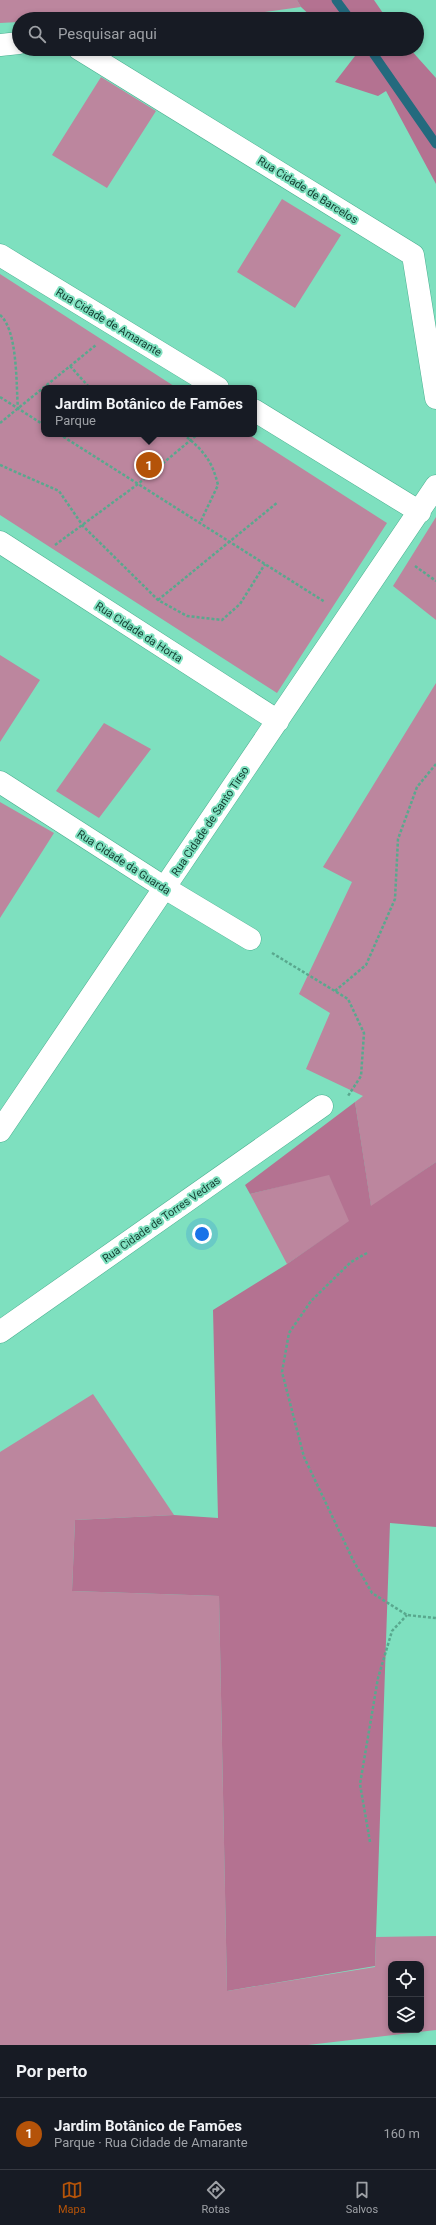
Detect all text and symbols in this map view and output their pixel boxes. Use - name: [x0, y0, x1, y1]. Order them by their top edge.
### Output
- search box: [12, 12, 424, 56]
- icon: search: [26, 23, 48, 45]
- text: Pesquisar aqui: [58, 25, 157, 43]
- street label: Rua Cidade de Barcelos: [255, 154, 361, 227]
- street label: Rua Cidade de Amarante: [54, 286, 164, 359]
- popup: [41, 385, 257, 437]
- text: Jardim Botânico de Famões: [55, 395, 243, 413]
- text: Parque: [55, 413, 96, 428]
- pin: 1: [136, 450, 162, 480]
- street label: Rua Cidade da Horta: [93, 599, 185, 665]
- street label: Rua Cidade de Santo Tirso: [169, 764, 252, 878]
- street label: Rua Cidade da Guarda: [75, 827, 173, 897]
- street label: Rua Cidade de Torres Vedras: [100, 1174, 223, 1265]
- your location: [192, 1224, 212, 1244]
- map controls: [388, 1961, 424, 2033]
- button: locate: [388, 1961, 424, 1997]
- button: layers: [388, 1997, 424, 2033]
- text: Por perto: [16, 2061, 87, 2081]
- text: Jardim Botânico de Famões: [54, 2117, 242, 2135]
- text: 1: [25, 2126, 33, 2141]
- text: 160 m: [383, 2126, 420, 2141]
- text: Parque · Rua Cidade de Amarante: [54, 2135, 248, 2150]
- tab: Mapa: [58, 2179, 86, 2216]
- tab: Rotas: [202, 2179, 230, 2216]
- tab: Salvos: [346, 2179, 378, 2216]

